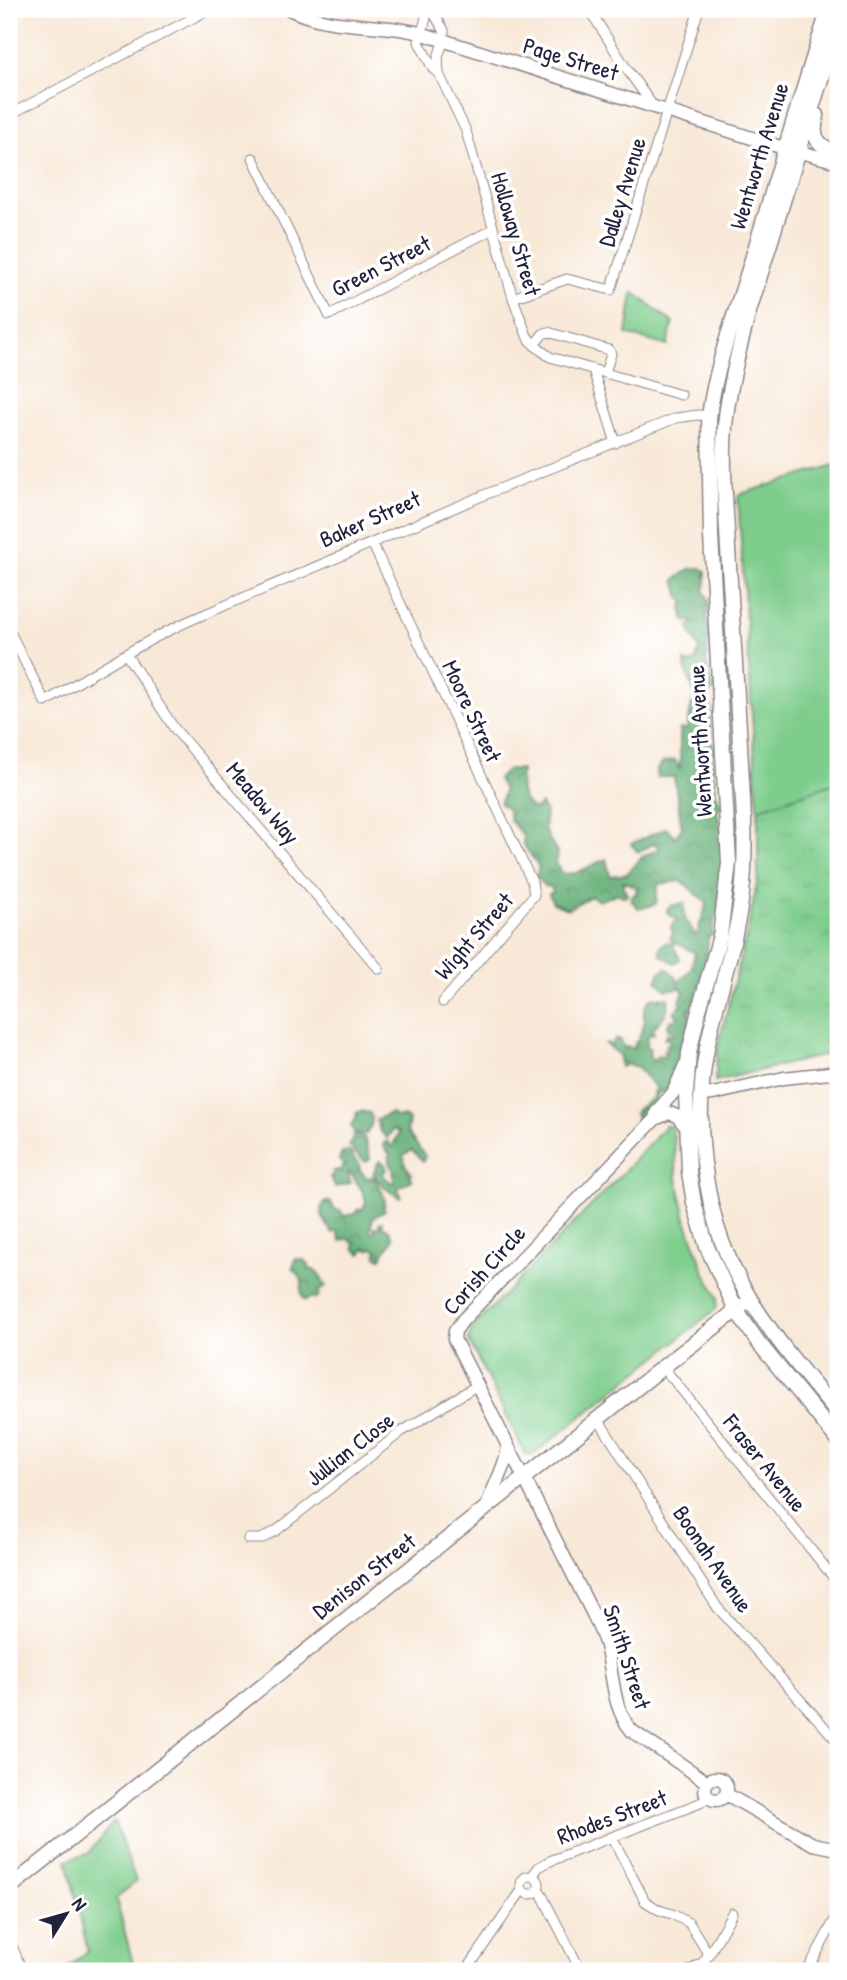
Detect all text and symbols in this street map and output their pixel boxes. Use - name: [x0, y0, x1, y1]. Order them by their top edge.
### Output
- street label: Page Street: [520, 29, 624, 88]
- street label: Wentworth Avenue: [722, 79, 796, 233]
- street label: Dalley Avenue: [590, 134, 653, 250]
- street label: Holloway Street: [484, 168, 549, 300]
- street label: Green Street: [326, 227, 437, 304]
- street label: Baker Street: [315, 482, 426, 554]
- street label: Moore Street: [435, 655, 510, 768]
- street label: Wentworth Avenue: [680, 665, 719, 818]
- street label: Meadow Way: [220, 755, 307, 851]
- street label: Wight Street: [427, 885, 521, 986]
- street label: Corish Circle: [435, 1218, 532, 1321]
- street label: Jullian Close: [299, 1405, 400, 1493]
- street label: Fraser Avenue: [716, 1407, 814, 1518]
- street label: Boonah Avenue: [666, 1499, 761, 1618]
- street label: Denison Street: [306, 1525, 423, 1626]
- street label: Smith Street: [596, 1601, 659, 1714]
- street label: Rhodes Street: [552, 1781, 672, 1852]
- north arrow: [32, 1878, 102, 1948]
- text: N: [66, 1892, 93, 1916]

